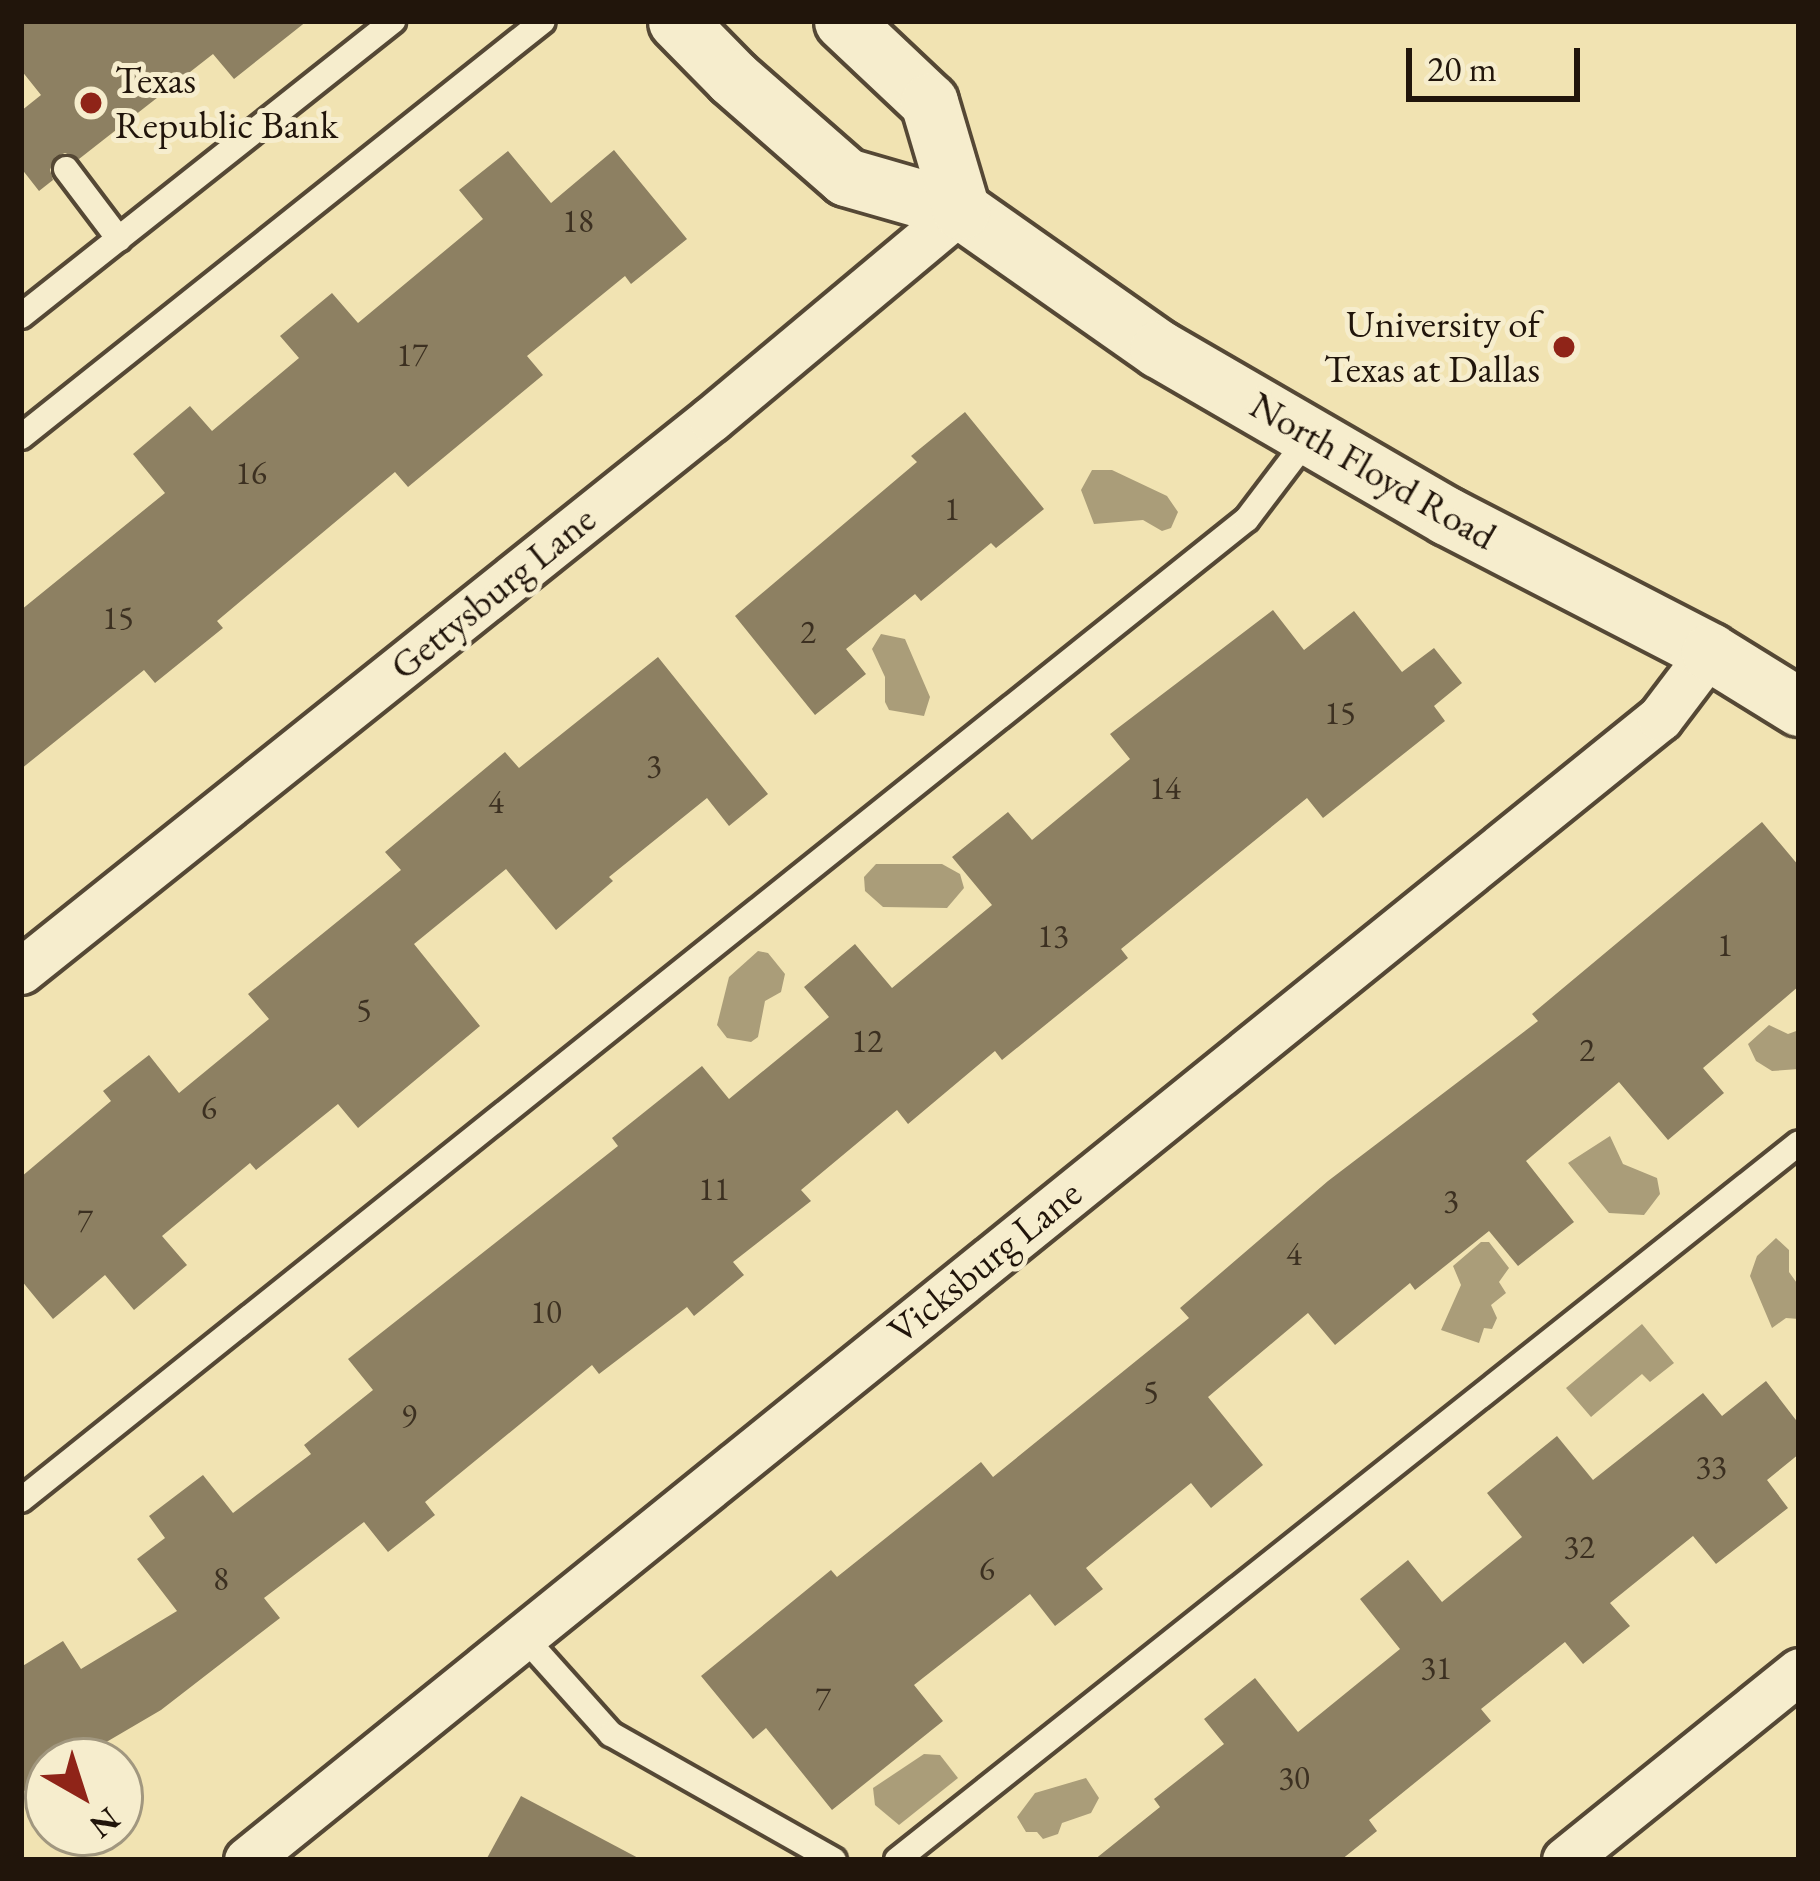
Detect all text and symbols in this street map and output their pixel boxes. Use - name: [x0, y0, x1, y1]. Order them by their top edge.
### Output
- scale bar: [1412, 24, 1586, 98]
- text: 20 m: [1427, 45, 1497, 92]
- place label: Texas Republic Bank: [115, 58, 338, 149]
- marker: Texas Republic Bank: [78, 90, 104, 116]
- house number: 18: [562, 201, 594, 241]
- place label: University of Texas at Dallas: [1324, 302, 1540, 393]
- marker: University of Texas at Dallas: [1551, 334, 1577, 360]
- house number: 17: [396, 335, 428, 375]
- street label: North Floyd Road: [1242, 382, 1504, 560]
- house number: 16: [235, 453, 267, 493]
- house number: 1: [944, 489, 960, 529]
- street label: Gettysburg Lane: [381, 496, 605, 690]
- house number: 15: [102, 598, 134, 638]
- house number: 2: [800, 612, 816, 652]
- house number: 15: [1324, 693, 1356, 733]
- house number: 3: [646, 746, 662, 786]
- house number: 14: [1149, 768, 1181, 808]
- house number: 4: [488, 782, 504, 822]
- house number: 13: [1037, 916, 1069, 956]
- house number: 1: [1717, 925, 1733, 965]
- house number: 5: [356, 990, 372, 1030]
- house number: 12: [851, 1021, 883, 1061]
- house number: 2: [1579, 1030, 1595, 1070]
- house number: 6: [201, 1088, 217, 1128]
- house number: 11: [698, 1169, 730, 1209]
- street label: Vicksburg Lane: [879, 1170, 1091, 1354]
- house number: 3: [1443, 1181, 1459, 1221]
- house number: 7: [77, 1201, 93, 1241]
- house number: 4: [1286, 1234, 1302, 1274]
- house number: 10: [530, 1292, 562, 1332]
- house number: 5: [1143, 1372, 1159, 1412]
- house number: 9: [401, 1396, 417, 1436]
- house number: 33: [1695, 1447, 1727, 1487]
- house number: 32: [1563, 1527, 1595, 1567]
- house number: 6: [979, 1549, 995, 1589]
- house number: 8: [213, 1559, 229, 1599]
- house number: 31: [1420, 1648, 1452, 1688]
- house number: 7: [815, 1679, 831, 1719]
- north arrow: [24, 1737, 144, 1857]
- house number: 30: [1278, 1758, 1310, 1798]
- text: N: [81, 1798, 129, 1848]

